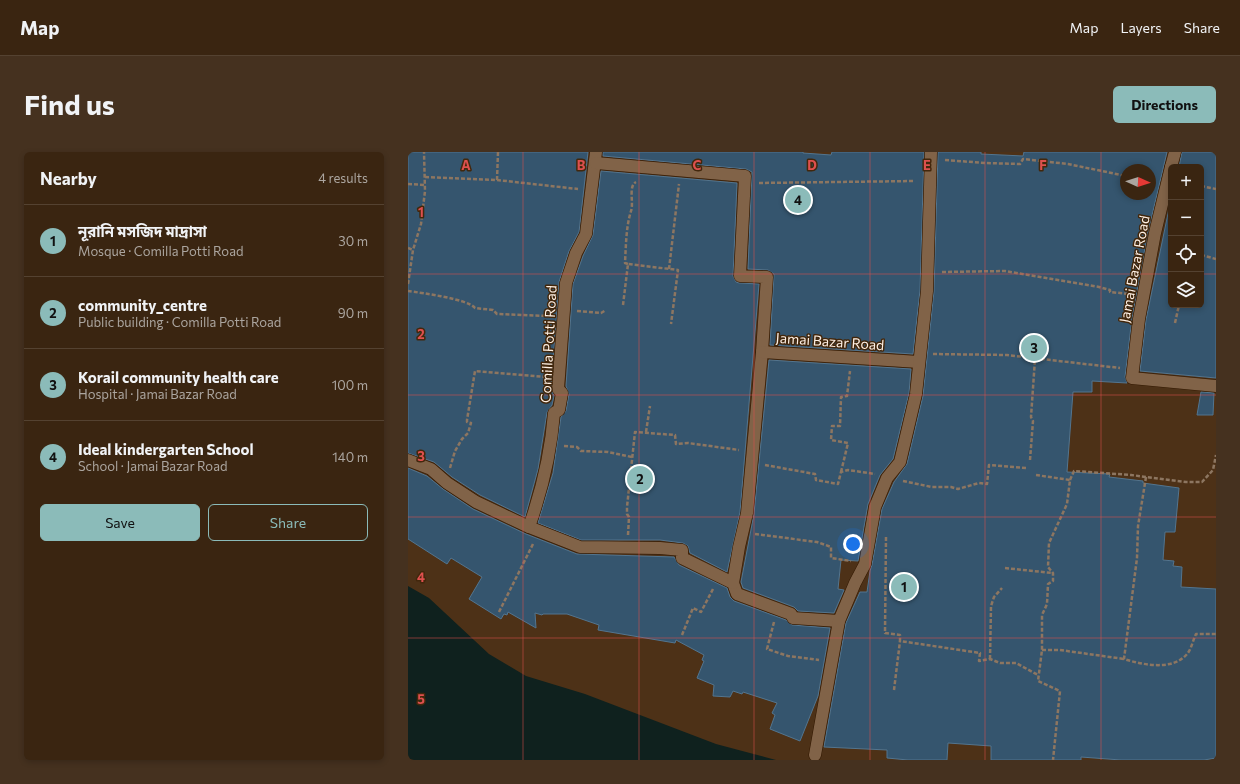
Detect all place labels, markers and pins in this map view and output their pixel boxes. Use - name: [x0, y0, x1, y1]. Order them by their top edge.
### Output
- pin: 4: [785, 185, 811, 215]
- pin: 3: [1021, 333, 1047, 363]
- pin: 2: [627, 464, 653, 494]
- pin: 1: [891, 572, 917, 602]

